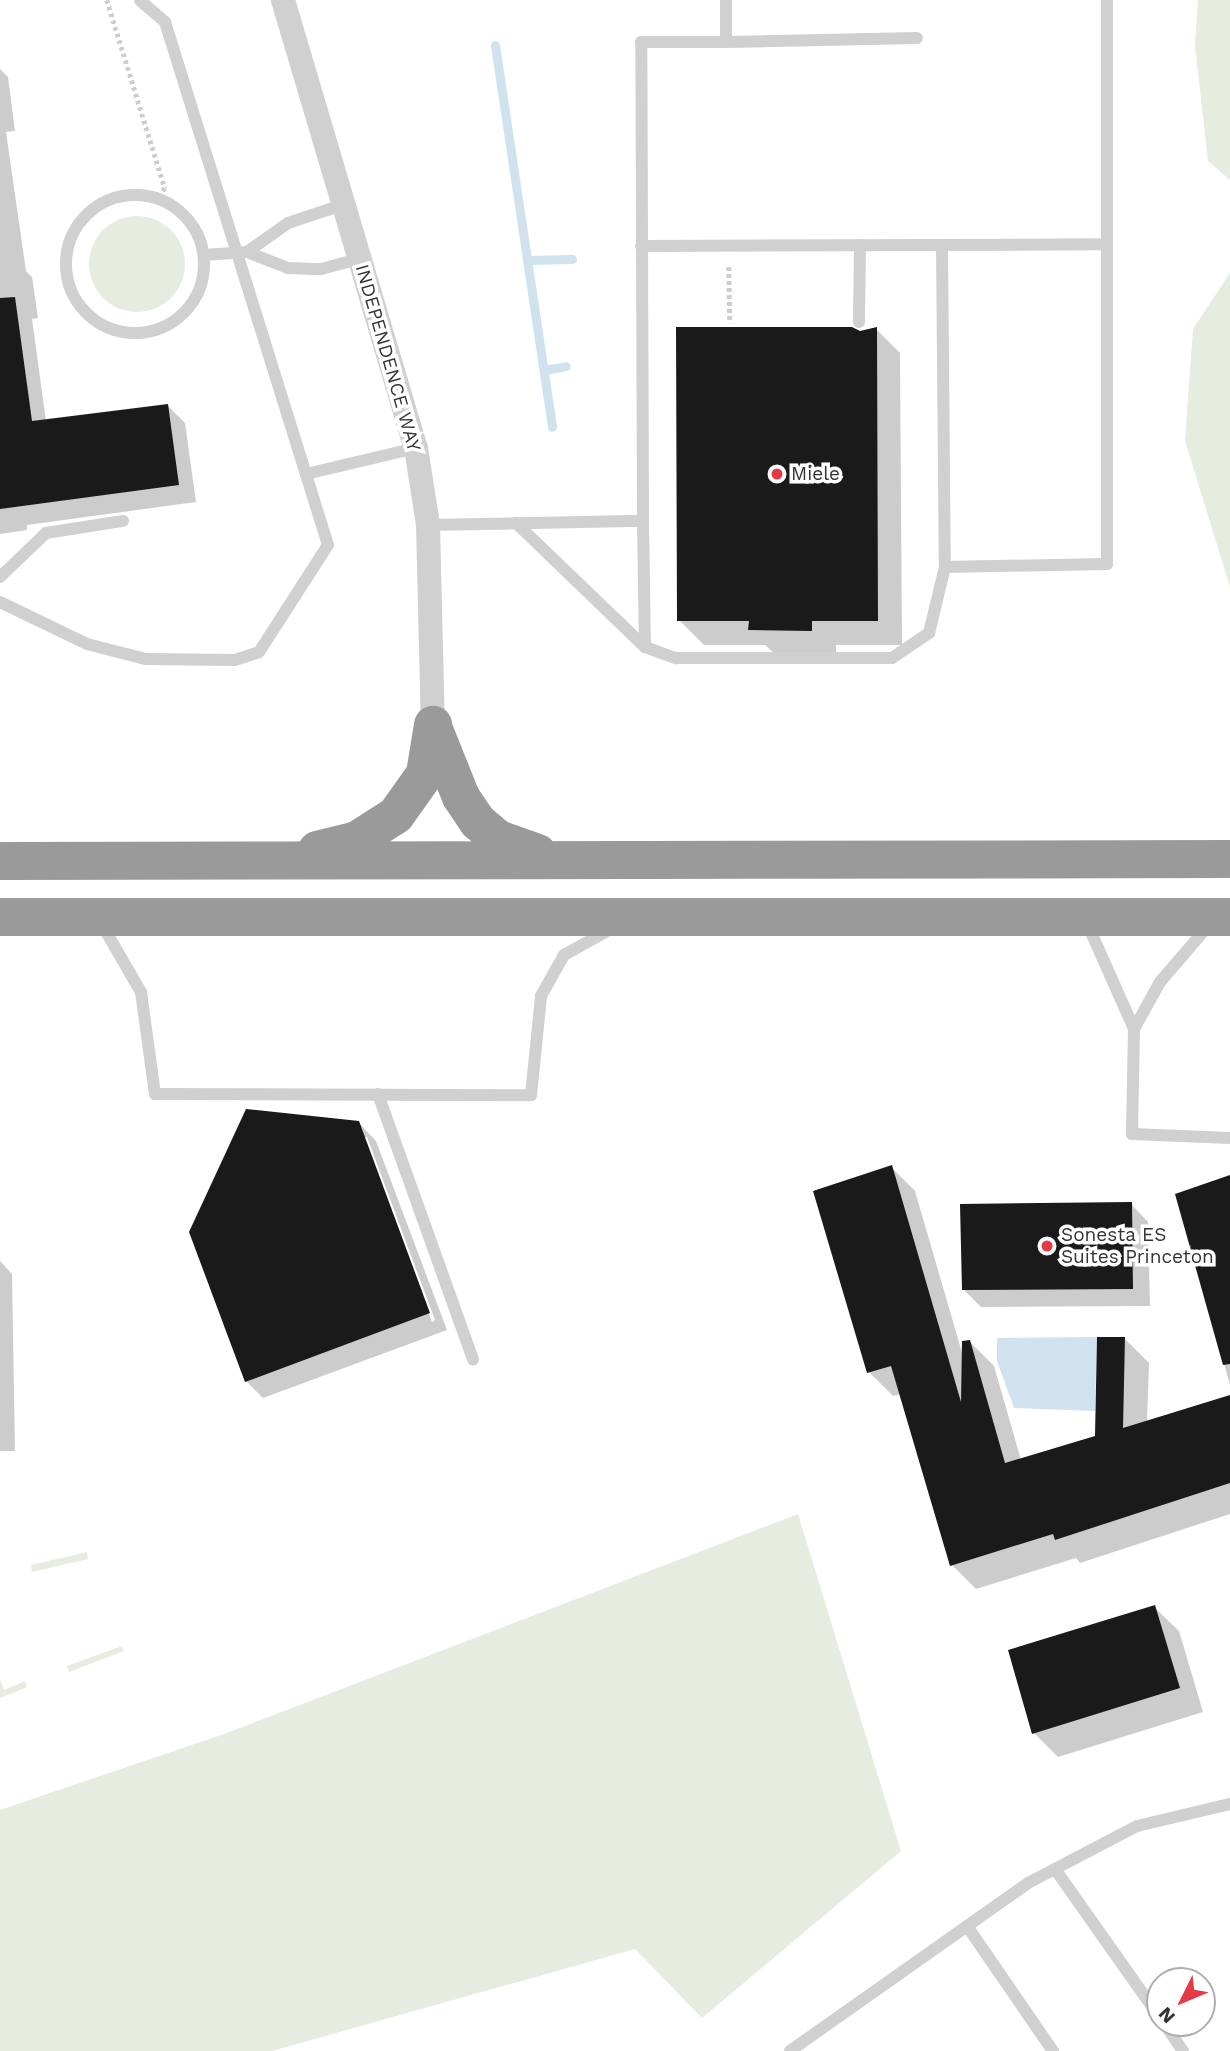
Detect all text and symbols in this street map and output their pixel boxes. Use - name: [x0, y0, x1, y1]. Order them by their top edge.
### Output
- street label: INDEPENDENCE WAY: [350, 262, 426, 454]
- place label: Miele: [791, 463, 840, 485]
- marker: Miele: [769, 466, 785, 482]
- place label: Sonesta ES Suites Princeton: [1061, 1224, 1214, 1268]
- marker: Sonesta ES Suites Princeton: [1039, 1238, 1055, 1254]
- north arrow: [1146, 1967, 1216, 2037]
- text: N: [1154, 2002, 1180, 2028]

